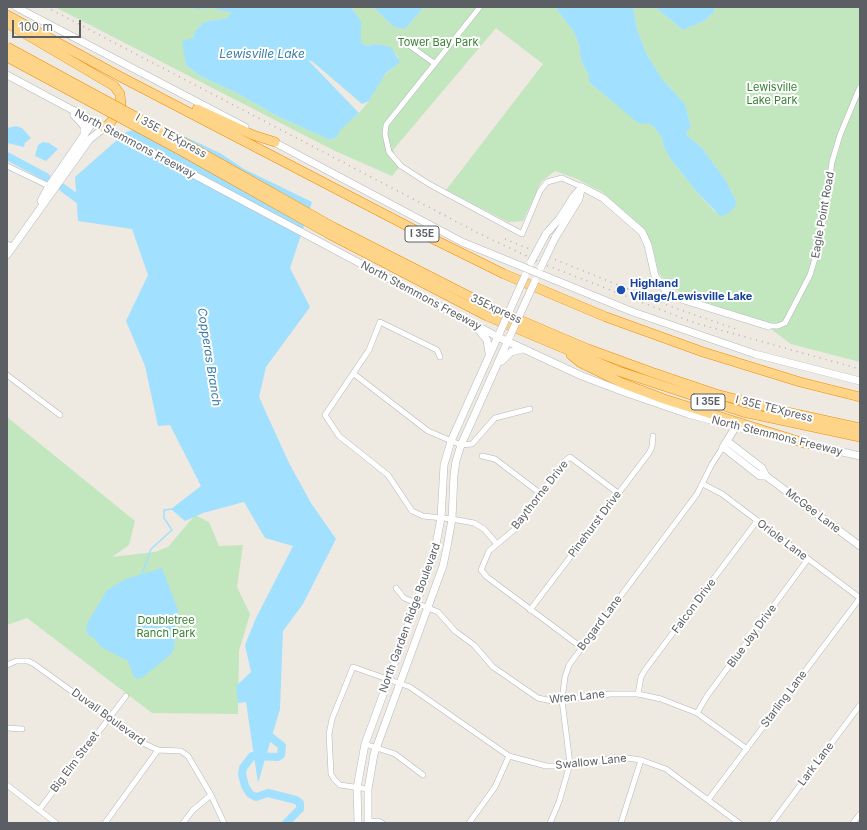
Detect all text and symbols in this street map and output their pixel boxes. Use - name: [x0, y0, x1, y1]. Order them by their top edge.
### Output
- scale bar: [14, 12, 83, 38]
- text: 100 m: [19, 19, 53, 34]
- park label: Tower Bay Park: [397, 36, 479, 50]
- water label: Lewisville Lake: [219, 47, 305, 61]
- park label: Lewisville Lake Park: [746, 81, 798, 107]
- street label: North Stemmons Freeway: [72, 107, 198, 181]
- street label: I 35E TEXpress: [133, 111, 209, 161]
- street label: Eagle Point Road: [809, 171, 837, 259]
- road number: I 35E: [405, 226, 439, 242]
- street label: North Stemmons Freeway: [358, 259, 484, 333]
- place label: Highland Village/Lewisville Lake: [630, 277, 752, 303]
- marker: Highland Village/Lewisville Lake: [615, 284, 627, 296]
- street label: 35Express: [468, 291, 524, 327]
- water label: Copperas Branch: [194, 307, 224, 407]
- street label: I 35E TEXpress: [734, 393, 814, 425]
- road number: I 35E: [691, 394, 725, 410]
- street label: North Stemmons Freeway: [710, 413, 844, 459]
- street label: Baythorne Drive: [509, 458, 571, 532]
- street label: McGee Lane: [783, 486, 843, 536]
- street label: Pinehurst Drive: [566, 488, 624, 560]
- street label: Oriole Lane: [754, 517, 810, 563]
- street label: North Garden Ridge Boulevard: [377, 541, 443, 695]
- street label: Falcon Drive: [669, 576, 719, 636]
- street label: Bogard Lane: [575, 593, 625, 653]
- street label: Blue Jay Drive: [725, 602, 779, 670]
- park label: Doubletree Ranch Park: [136, 614, 196, 640]
- street label: Starling Lane: [758, 668, 810, 730]
- street label: Duvall Boulevard: [69, 686, 147, 748]
- street label: Wren Lane: [549, 688, 605, 706]
- street label: Big Elm Street: [48, 729, 102, 795]
- street label: Lark Lane: [795, 740, 837, 788]
- street label: Swallow Lane: [555, 752, 627, 772]

